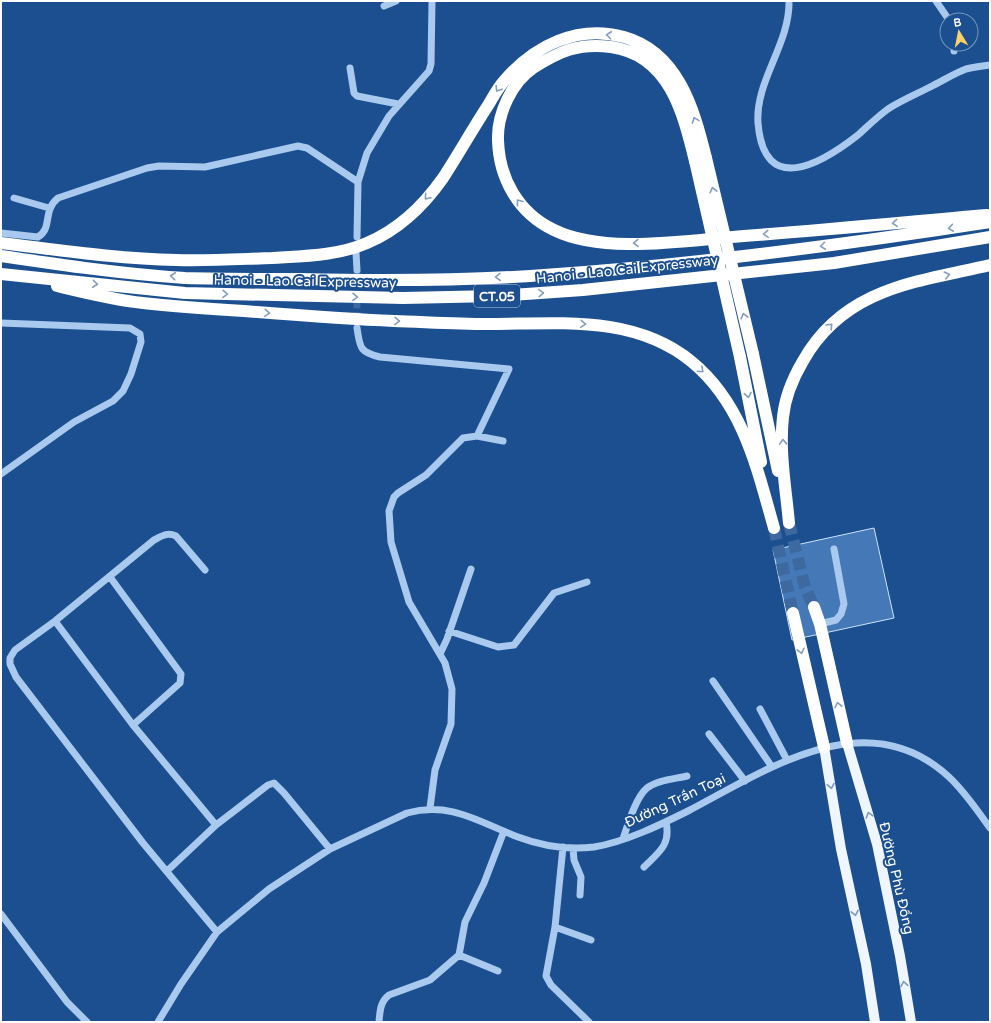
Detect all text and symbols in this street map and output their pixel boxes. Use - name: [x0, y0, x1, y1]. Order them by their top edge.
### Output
- north arrow: [939, 12, 979, 52]
- text: B: [952, 16, 963, 30]
- one-way arrow: [606, 31, 612, 40]
- one-way arrow: [496, 85, 503, 92]
- one-way arrow: [692, 117, 700, 124]
- one-way arrow: [710, 187, 718, 193]
- one-way arrow: [424, 192, 431, 200]
- one-way arrow: [517, 199, 524, 206]
- one-way arrow: [892, 219, 898, 228]
- one-way arrow: [948, 223, 955, 232]
- one-way arrow: [763, 230, 769, 239]
- one-way arrow: [633, 239, 639, 247]
- one-way arrow: [820, 241, 826, 250]
- street label: Hanoi - Lao Cai Expressway: [535, 251, 719, 288]
- street label: Hanoi - Lao Cai Expressway: [213, 271, 397, 292]
- one-way arrow: [944, 271, 950, 279]
- one-way arrow: [170, 272, 176, 281]
- one-way arrow: [495, 273, 501, 282]
- one-way arrow: [92, 279, 99, 288]
- road number: CT.05: [474, 285, 520, 307]
- one-way arrow: [538, 289, 544, 298]
- one-way arrow: [222, 290, 228, 298]
- one-way arrow: [352, 293, 358, 301]
- one-way arrow: [264, 309, 270, 318]
- one-way arrow: [740, 313, 749, 320]
- one-way arrow: [394, 317, 400, 325]
- one-way arrow: [580, 320, 586, 328]
- one-way arrow: [825, 323, 832, 330]
- one-way arrow: [696, 366, 704, 373]
- one-way arrow: [743, 392, 751, 398]
- one-way arrow: [779, 439, 787, 445]
- one-way arrow: [797, 648, 805, 654]
- one-way arrow: [835, 702, 843, 708]
- street label: Đường Trần Toại: [622, 770, 728, 831]
- one-way arrow: [826, 782, 835, 789]
- one-way arrow: [865, 812, 874, 819]
- street label: Đường Phù Đổng: [875, 820, 918, 936]
- one-way arrow: [851, 910, 859, 916]
- one-way arrow: [901, 980, 909, 987]

